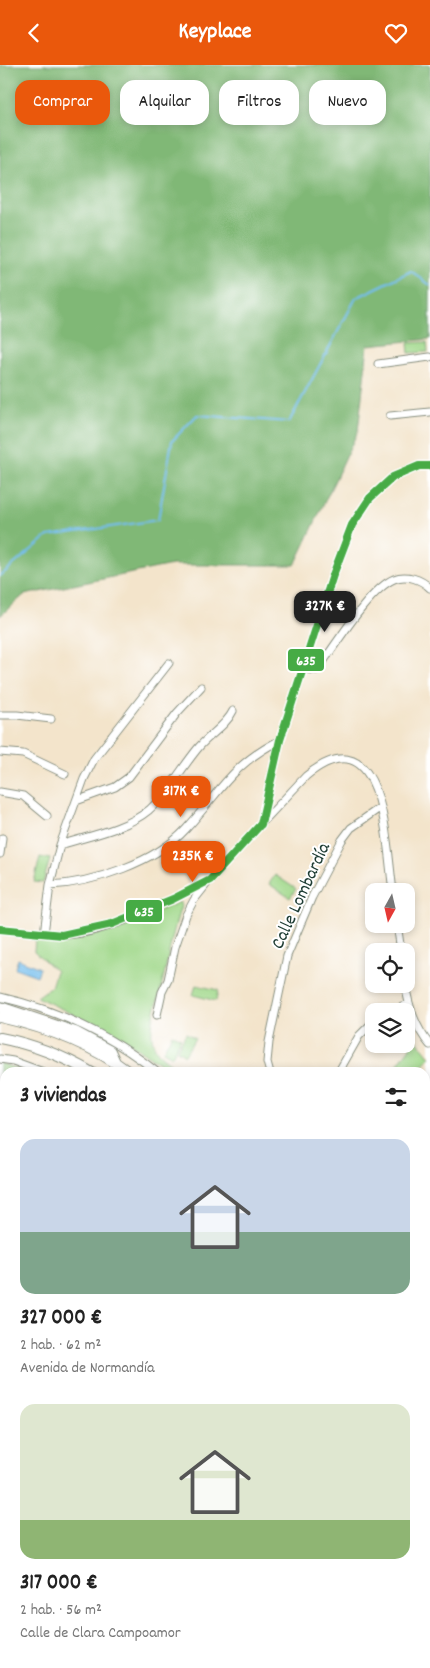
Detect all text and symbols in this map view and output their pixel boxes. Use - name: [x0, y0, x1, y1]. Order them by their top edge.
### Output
- text: Keyplace: [179, 17, 251, 48]
- icon: back: [20, 19, 48, 47]
- icon: heart: [382, 19, 410, 47]
- chip: Comprar: [15, 80, 110, 125]
- chip: Alquilar: [120, 80, 209, 125]
- chip: Filtros: [219, 80, 299, 125]
- chip: Nuevo: [309, 80, 386, 125]
- pin: 327K €: [284, 591, 366, 633]
- text: 327K €: [305, 595, 345, 618]
- line badge: 635: [287, 648, 325, 672]
- text: 635: [296, 652, 316, 672]
- pin: 317K €: [140, 775, 222, 818]
- text: 317K €: [163, 780, 199, 803]
- street label: Calle Lombardía: [266, 838, 339, 954]
- pin: 235K €: [152, 841, 234, 883]
- text: 235K €: [172, 845, 214, 868]
- north arrow: [365, 883, 415, 933]
- map controls: [365, 883, 415, 1053]
- line badge: 635: [125, 899, 163, 923]
- text: 635: [134, 903, 154, 923]
- button: locate: [365, 943, 415, 993]
- button: layers: [365, 1003, 415, 1053]
- text: 3 viviendas: [20, 1082, 107, 1112]
- icon: filters: [382, 1083, 410, 1111]
- icon: home: [170, 1172, 260, 1262]
- text: 327 000 €: [20, 1304, 102, 1334]
- text: 2 hab. · 62 m²: [20, 1334, 101, 1357]
- text: Avenida de Normandía: [20, 1357, 154, 1380]
- icon: home: [170, 1437, 260, 1527]
- text: 317 000 €: [20, 1569, 98, 1599]
- text: 2 hab. · 56 m²: [20, 1599, 102, 1622]
- text: Calle de Clara Campoamor: [20, 1622, 181, 1645]

